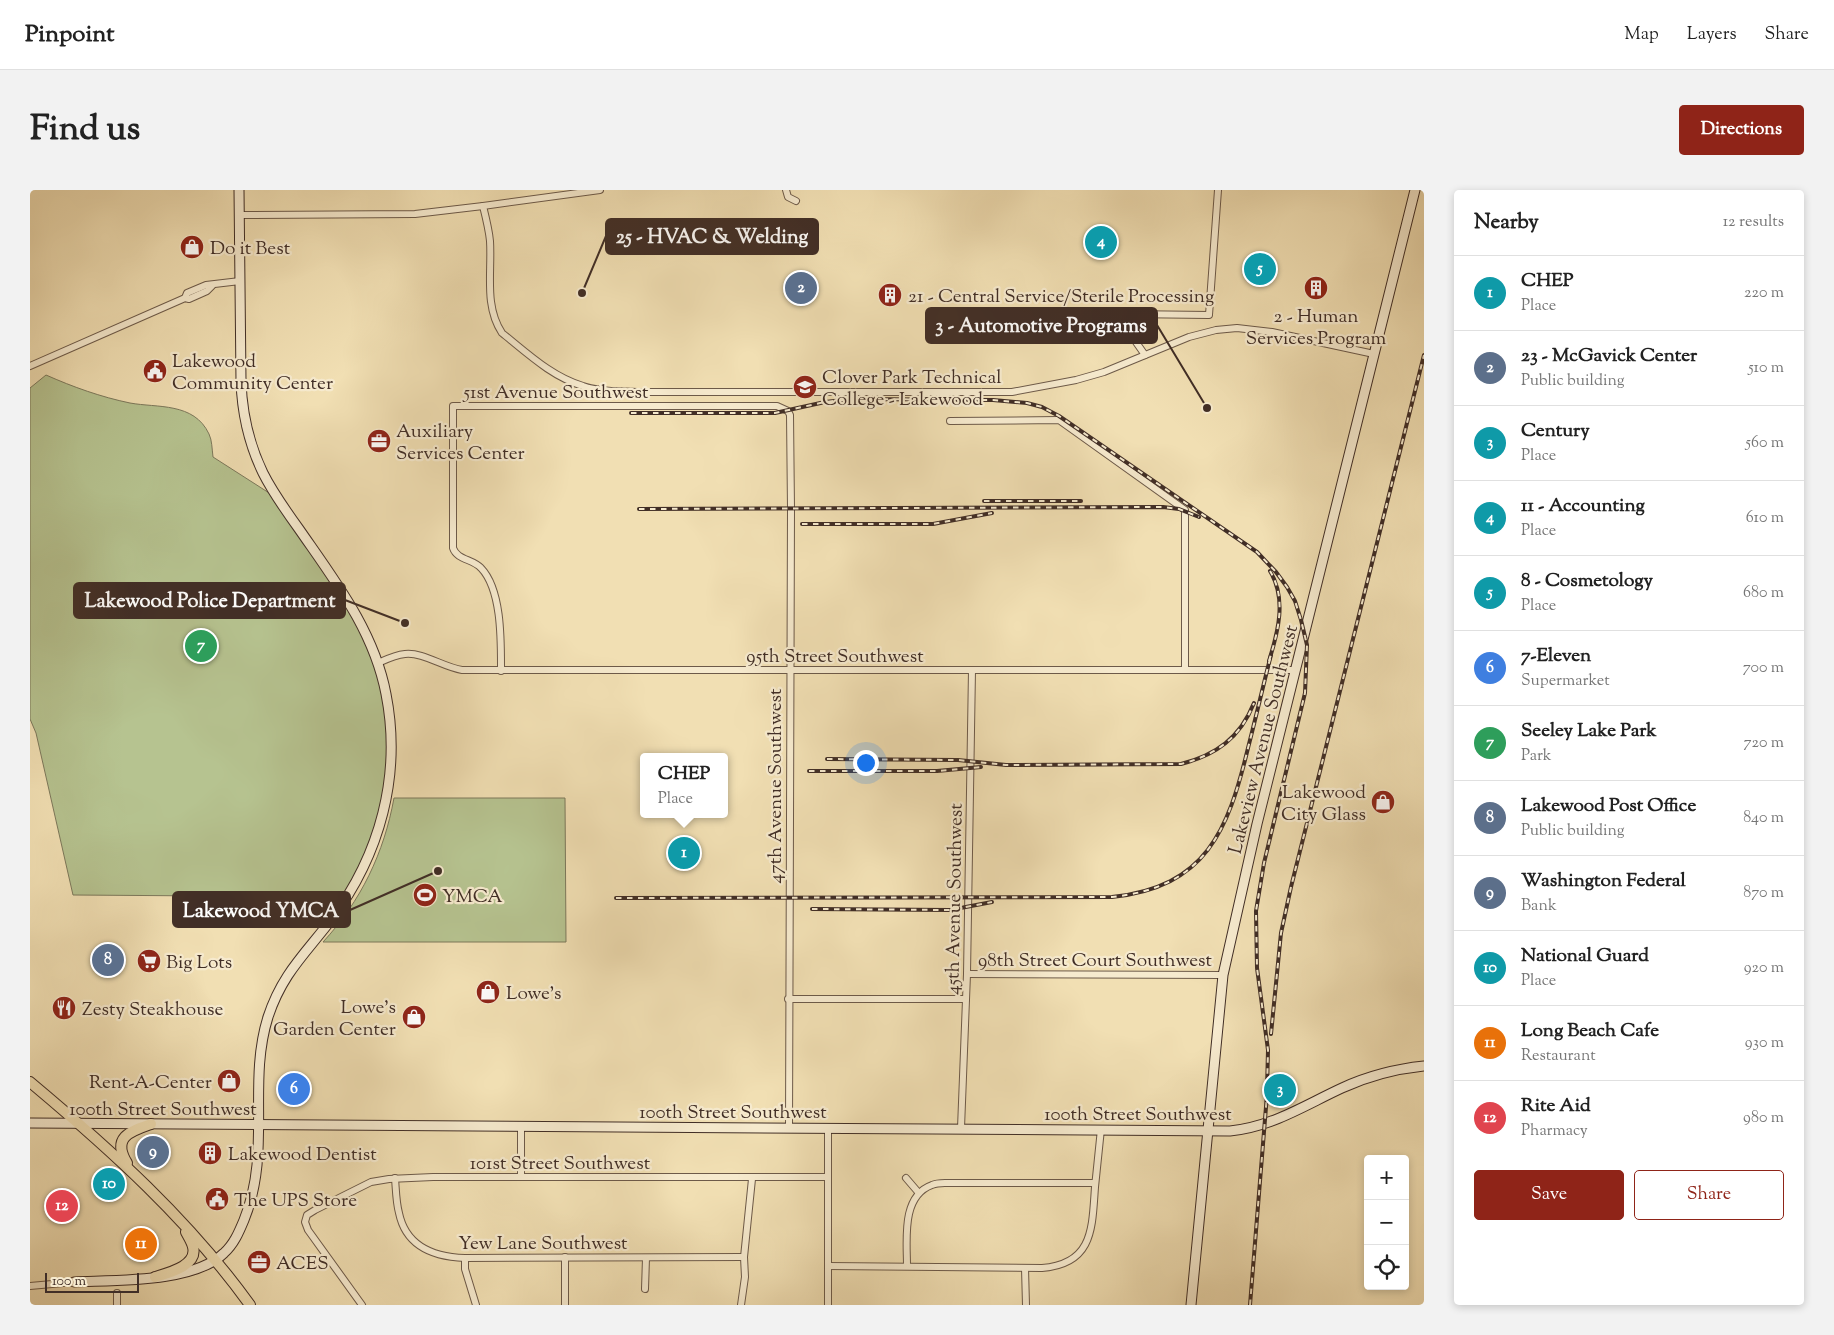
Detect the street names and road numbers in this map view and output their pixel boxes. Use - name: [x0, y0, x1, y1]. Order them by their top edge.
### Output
- street label: 51st Avenue Southwest: [462, 380, 649, 407]
- street label: Lakeview Avenue Southwest: [1223, 622, 1306, 857]
- street label: 95th Street Southwest: [746, 644, 924, 671]
- street label: 47th Avenue Southwest: [763, 688, 790, 883]
- street label: 45th Avenue Southwest: [940, 802, 971, 995]
- street label: 98th Street Court Southwest: [978, 948, 1212, 975]
- street label: 100th Street Southwest: [69, 1097, 257, 1124]
- street label: 100th Street Southwest: [639, 1100, 827, 1127]
- street label: 100th Street Southwest: [1044, 1102, 1232, 1129]
- street label: 101st Street Southwest: [470, 1151, 651, 1178]
- street label: Yew Lane Southwest: [458, 1231, 628, 1258]

